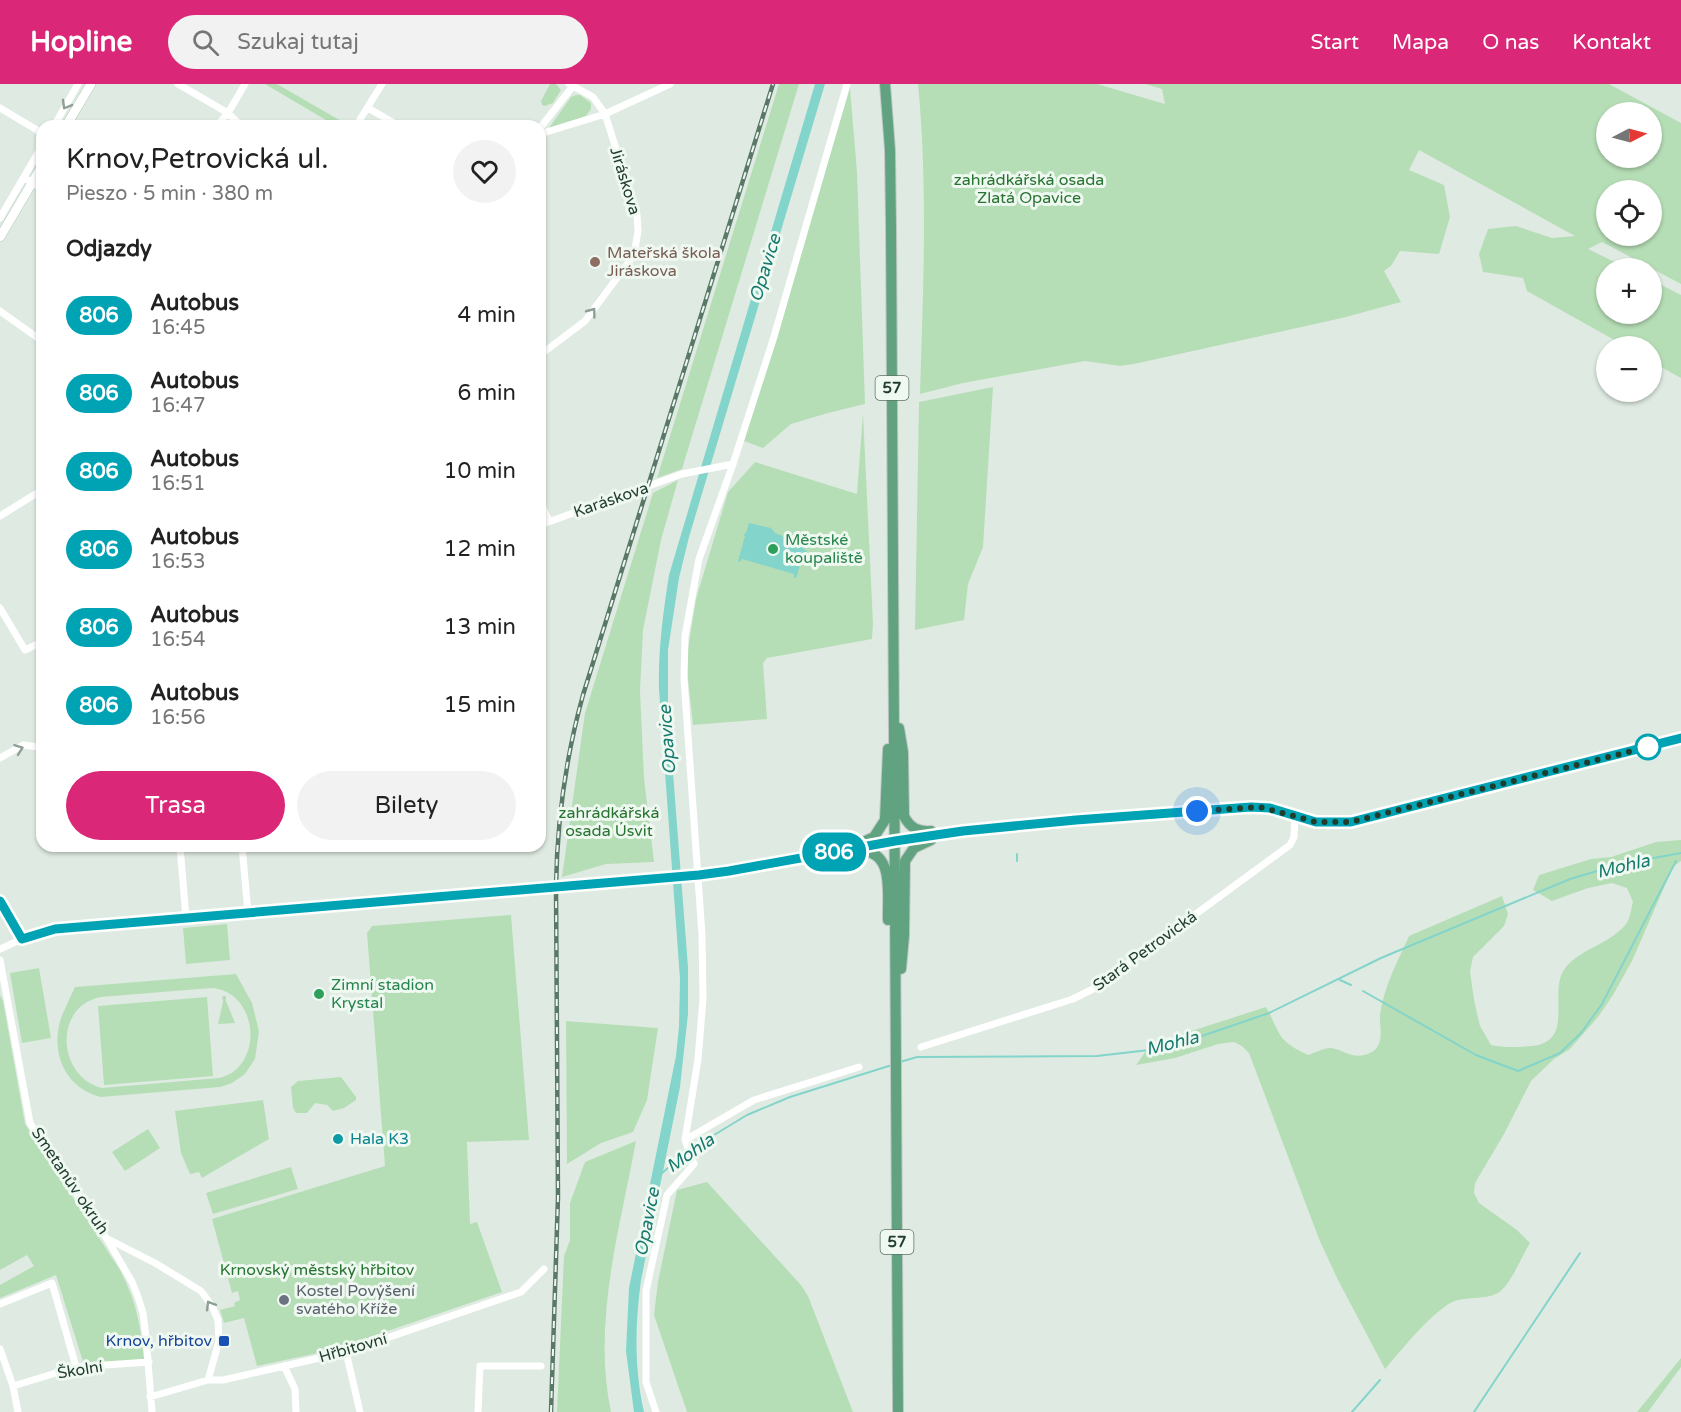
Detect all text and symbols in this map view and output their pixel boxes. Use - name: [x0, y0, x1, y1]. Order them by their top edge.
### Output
- search box: [168, 15, 588, 69]
- text: Hopline: [30, 25, 132, 59]
- icon: search: [189, 26, 222, 59]
- text: Szukaj tutaj: [237, 29, 359, 55]
- text: Start: [1311, 30, 1359, 55]
- text: Mapa: [1392, 30, 1449, 55]
- text: O nas: [1482, 30, 1539, 55]
- text: Kontakt: [1572, 30, 1651, 55]
- one-way arrow: [62, 99, 74, 109]
- north arrow: [1596, 102, 1662, 168]
- map controls: [1596, 102, 1662, 402]
- button: heart: [453, 140, 516, 203]
- text: Krnov,Petrovická ul.: [66, 142, 329, 176]
- street label: Jiráskova: [605, 145, 645, 217]
- park label: zahrádkářská osada Zlatá Opavice: [954, 170, 1104, 208]
- button: locate: [1596, 180, 1662, 246]
- text: Pieszo · 5 min · 380 m: [66, 182, 273, 206]
- water label: Opavice: [744, 231, 786, 304]
- text: Odjazdy: [66, 236, 152, 262]
- place label: Mateřská škola Jiráskova: [607, 243, 721, 281]
- marker: Mateřská škola Jiráskova: [588, 255, 602, 269]
- button: +: [1596, 258, 1662, 324]
- text: Autobus: [150, 290, 239, 316]
- text: 4 min: [457, 302, 516, 328]
- text: 806: [79, 303, 119, 328]
- one-way arrow: [584, 308, 595, 319]
- text: 16:45: [150, 316, 205, 340]
- button: −: [1596, 336, 1662, 402]
- text: Autobus: [150, 368, 239, 394]
- road number: 57: [876, 376, 908, 400]
- text: 6 min: [457, 380, 516, 406]
- text: 806: [79, 381, 119, 406]
- text: 16:47: [150, 394, 205, 418]
- text: Autobus: [150, 446, 239, 472]
- text: 10 min: [444, 458, 516, 484]
- text: 806: [79, 459, 119, 484]
- text: 16:51: [150, 472, 205, 496]
- street label: Karáskova: [571, 478, 651, 522]
- text: Autobus: [150, 524, 239, 550]
- place label: Městské koupaliště: [785, 530, 863, 568]
- text: 12 min: [444, 536, 516, 562]
- text: 806: [79, 537, 119, 562]
- marker: Městské koupaliště: [766, 542, 780, 556]
- text: 16:53: [150, 550, 205, 574]
- text: Autobus: [150, 602, 239, 628]
- text: 13 min: [444, 614, 516, 640]
- text: 806: [79, 615, 119, 640]
- text: 16:54: [150, 628, 205, 652]
- text: Autobus: [150, 680, 239, 706]
- text: 15 min: [444, 692, 516, 718]
- text: 806: [79, 693, 119, 718]
- water label: Opavice: [654, 704, 680, 775]
- text: 16:56: [150, 706, 205, 730]
- unlabelled marker: [1635, 734, 1661, 760]
- one-way arrow: [13, 744, 23, 757]
- button: Trasa: [66, 771, 285, 840]
- button: Bilety: [297, 771, 516, 840]
- your location: [1182, 796, 1212, 826]
- park label: zahrádkářská osada Úsvit: [559, 803, 659, 841]
- line badge: 806: [800, 832, 868, 872]
- text: 806: [814, 840, 854, 865]
- water label: Mohla: [1594, 849, 1652, 883]
- street label: Stará Petrovická: [1089, 907, 1201, 995]
- place label: Zimní stadion Krystal: [331, 975, 434, 1013]
- marker: Zimní stadion Krystal: [312, 987, 326, 1001]
- water label: Mohla: [1143, 1026, 1202, 1060]
- street label: Smetanův okruh: [27, 1124, 113, 1238]
- water label: Mohla: [662, 1128, 719, 1177]
- place label: Hala K3: [350, 1129, 409, 1149]
- marker: Hala K3: [331, 1132, 345, 1146]
- water label: Opavice: [630, 1185, 665, 1258]
- road number: 57: [880, 1230, 914, 1254]
- park label: Krnovský městský hřbitov: [220, 1260, 415, 1280]
- place label: Kostel Povýšení svatého Kříže: [296, 1281, 415, 1319]
- marker: Kostel Povýšení svatého Kříže: [277, 1293, 291, 1307]
- one-way arrow: [206, 1301, 217, 1311]
- street label: Hřbitovní: [317, 1329, 389, 1367]
- place label: Krnov, hřbitov: [106, 1331, 213, 1351]
- marker: Krnov, hřbitov: [217, 1334, 231, 1348]
- street label: Školní: [56, 1357, 104, 1383]

